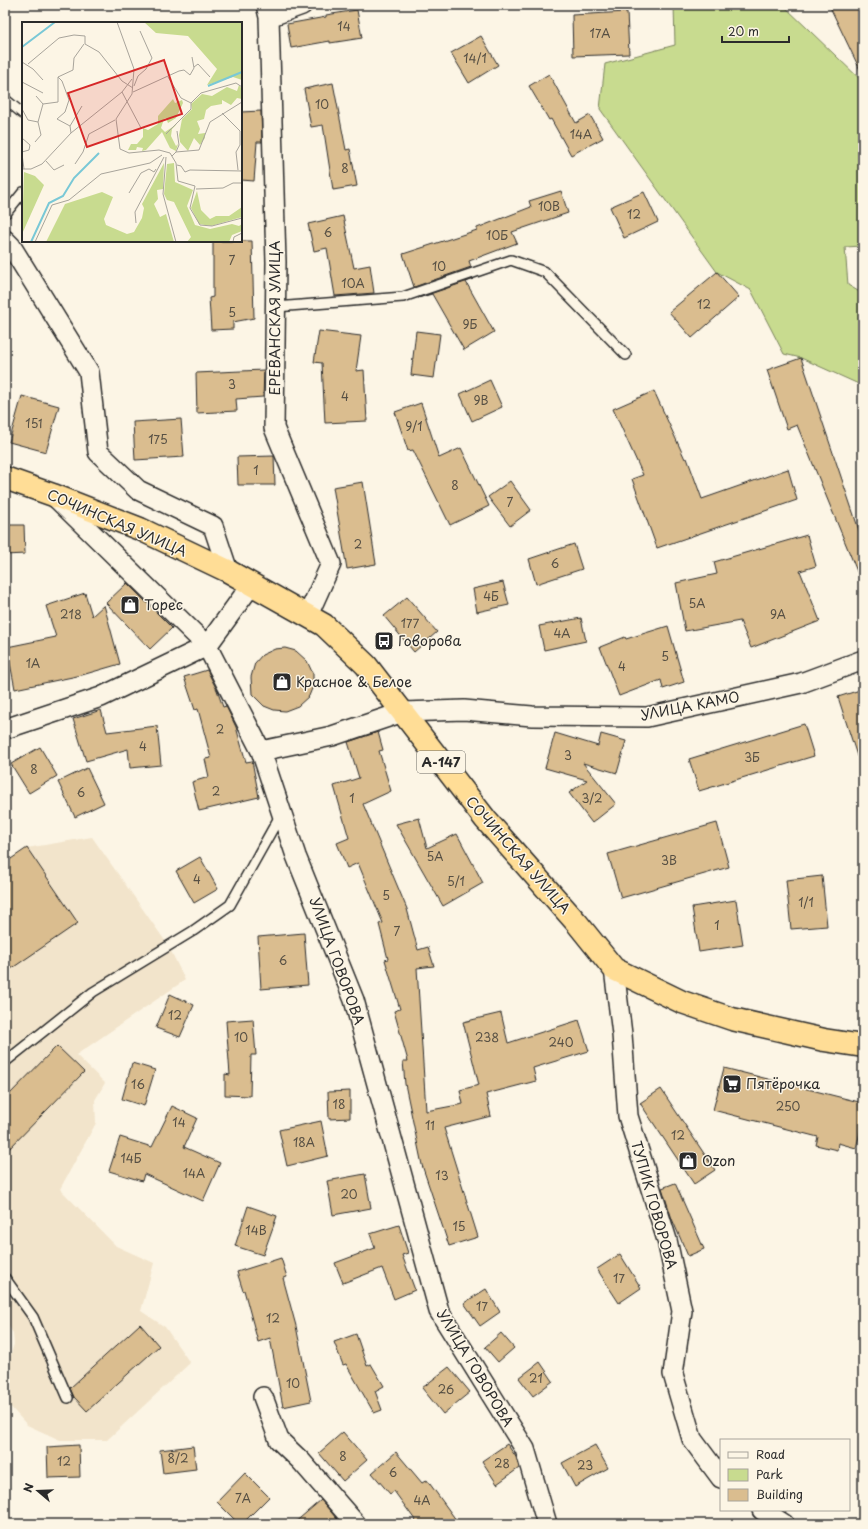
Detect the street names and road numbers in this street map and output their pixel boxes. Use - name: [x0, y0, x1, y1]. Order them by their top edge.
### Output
- street label: ЕРЕВАНСКАЯ УЛИЦА: [264, 240, 285, 395]
- street label: СОЧИНСКАЯ УЛИЦА: [44, 484, 191, 562]
- street label: УЛИЦА КАМО: [639, 686, 741, 725]
- road number: А-147: [417, 751, 465, 773]
- street label: СОЧИНСКАЯ УЛИЦА: [461, 791, 576, 918]
- street label: УЛИЦА ГОВОРОВА: [305, 894, 370, 1027]
- street label: ТУПИК ГОВОРОВА: [626, 1138, 683, 1271]
- street label: УЛИЦА ГОВОРОВА: [432, 1305, 519, 1431]

